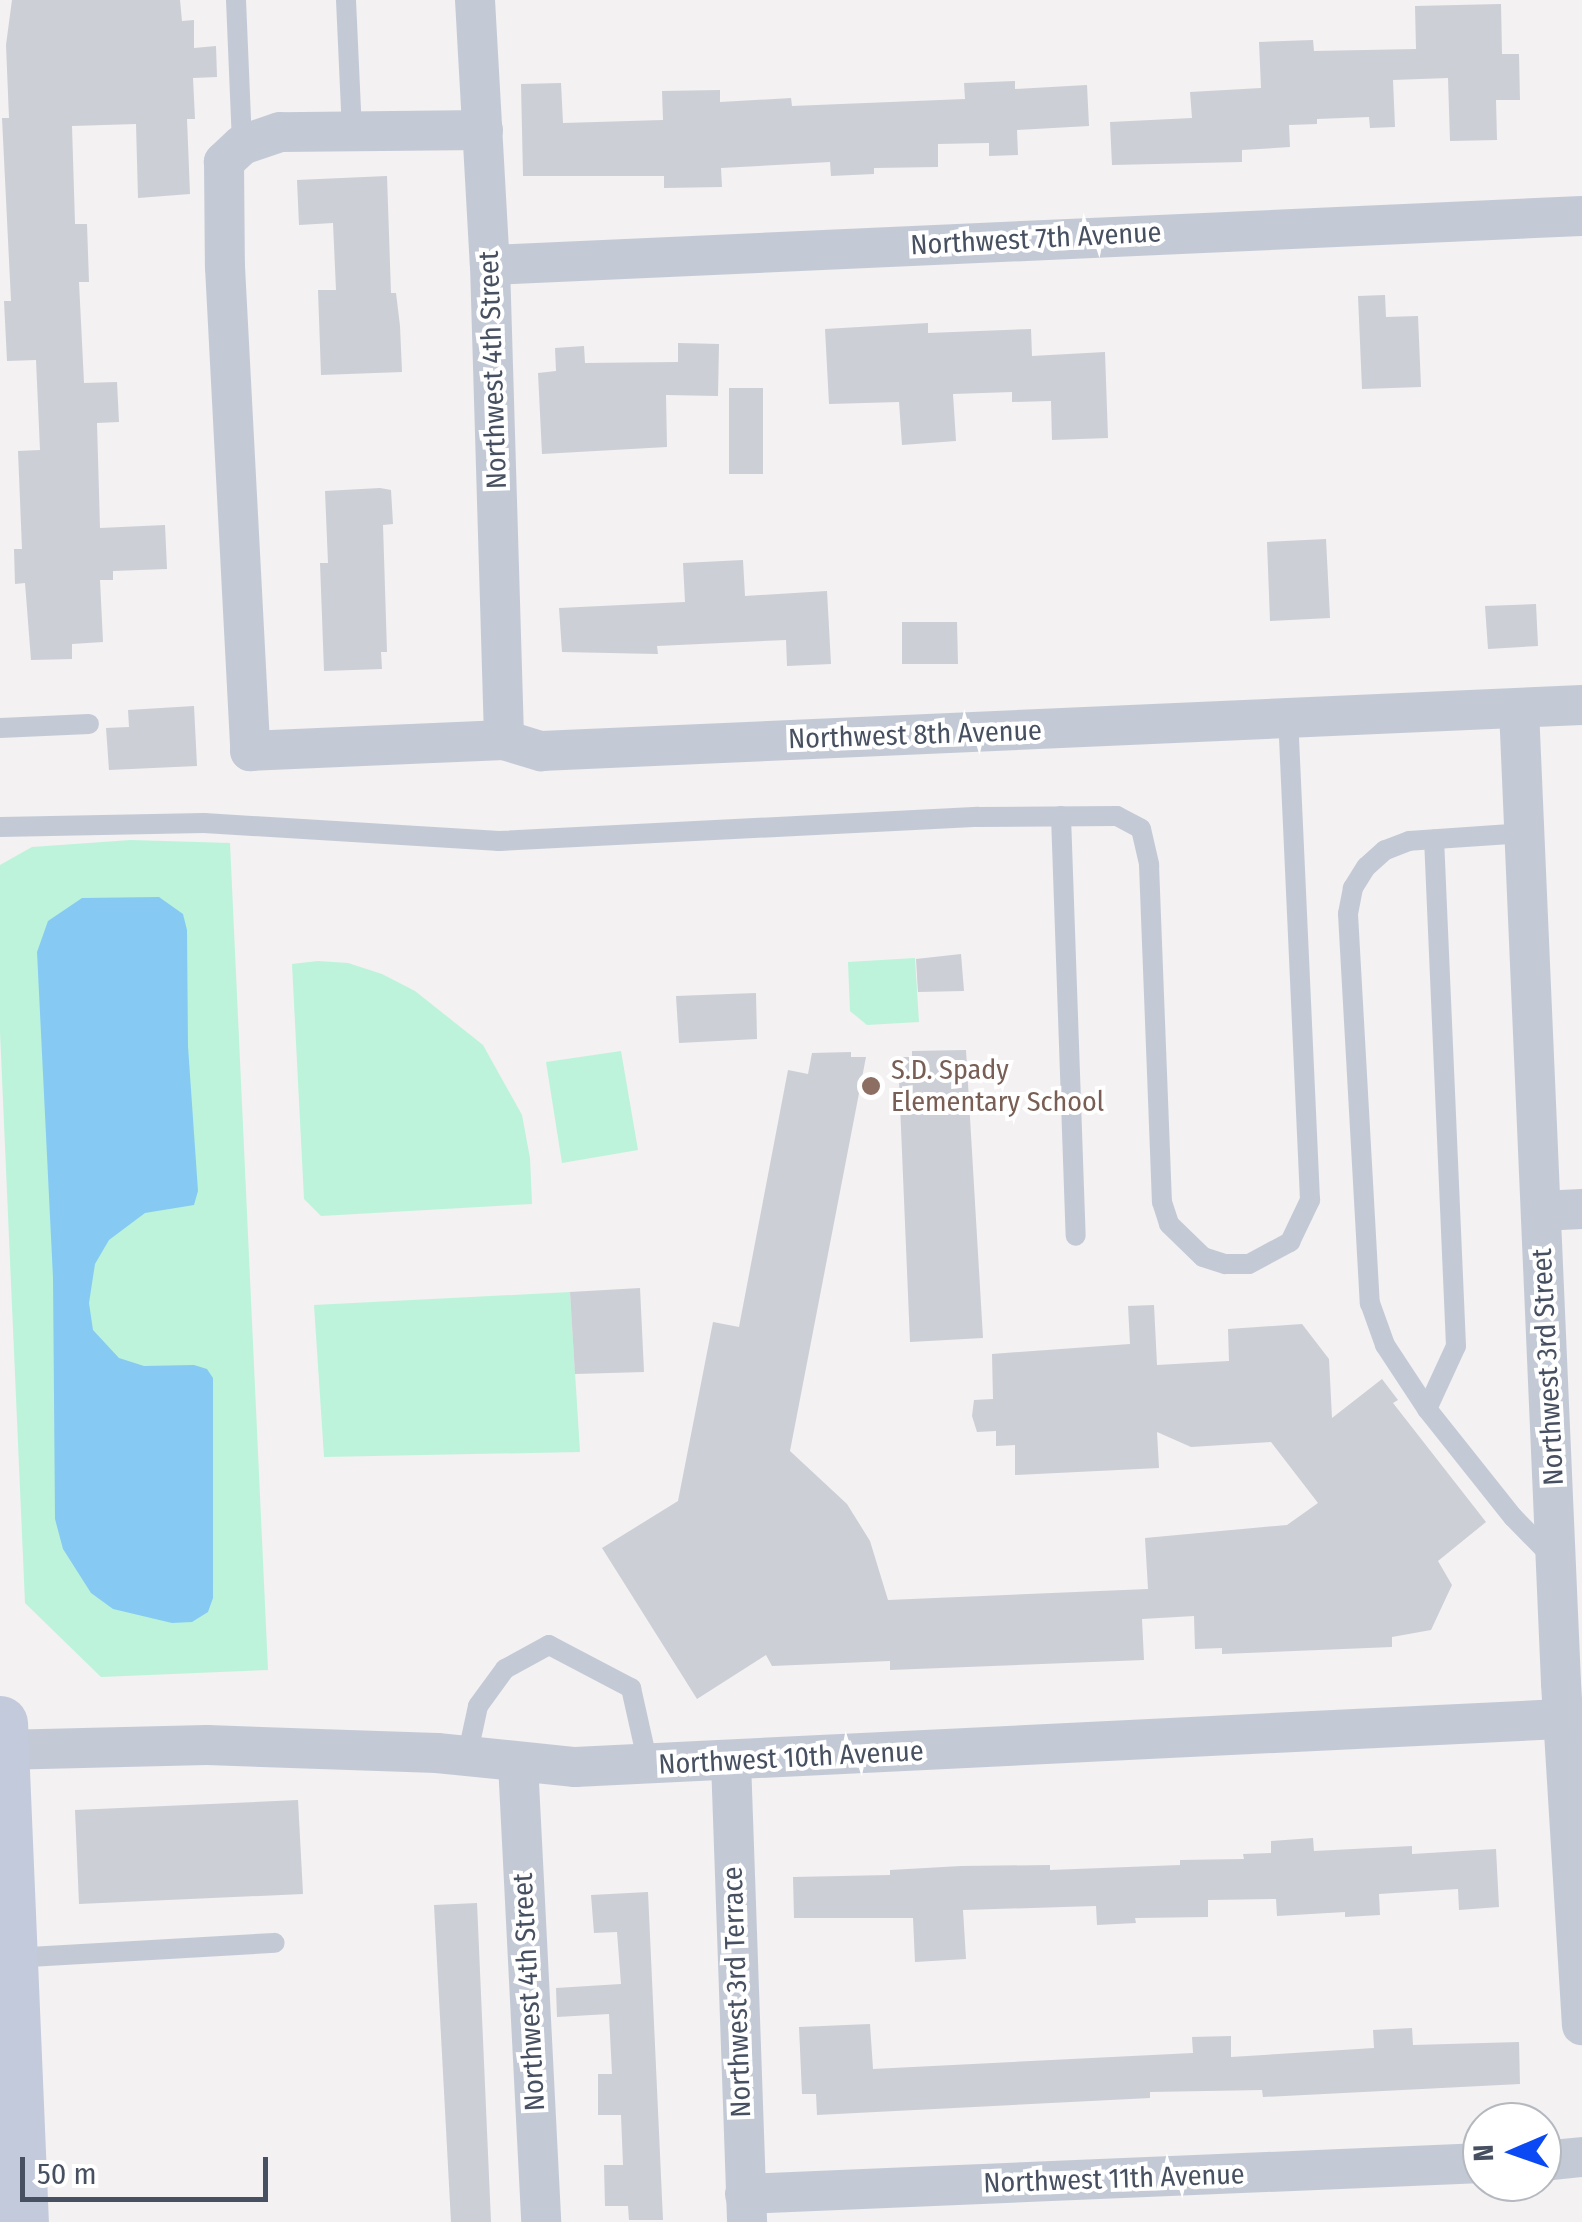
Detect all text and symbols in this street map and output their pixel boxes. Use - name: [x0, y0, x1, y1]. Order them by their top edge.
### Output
- street label: Northwest 7th Avenue: [910, 216, 1162, 262]
- street label: Northwest 4th Street: [472, 250, 514, 490]
- street label: Northwest 8th Avenue: [788, 714, 1042, 756]
- place label: S.D. Spady Elementary School: [891, 1053, 1104, 1119]
- marker: S.D. Spady Elementary School: [860, 1075, 882, 1097]
- street label: Northwest 3rd Street: [1525, 1248, 1571, 1486]
- street label: Northwest 10th Avenue: [658, 1734, 924, 1782]
- street label: Northwest 3rd Terrace: [716, 1866, 758, 2118]
- street label: Northwest 4th Street: [506, 1872, 552, 2112]
- north arrow: [1462, 2102, 1562, 2202]
- scale bar: [25, 2137, 272, 2199]
- text: N: [1467, 2144, 1500, 2162]
- text: 50 m: [37, 2156, 97, 2192]
- street label: Northwest 11th Avenue: [983, 2158, 1245, 2200]

